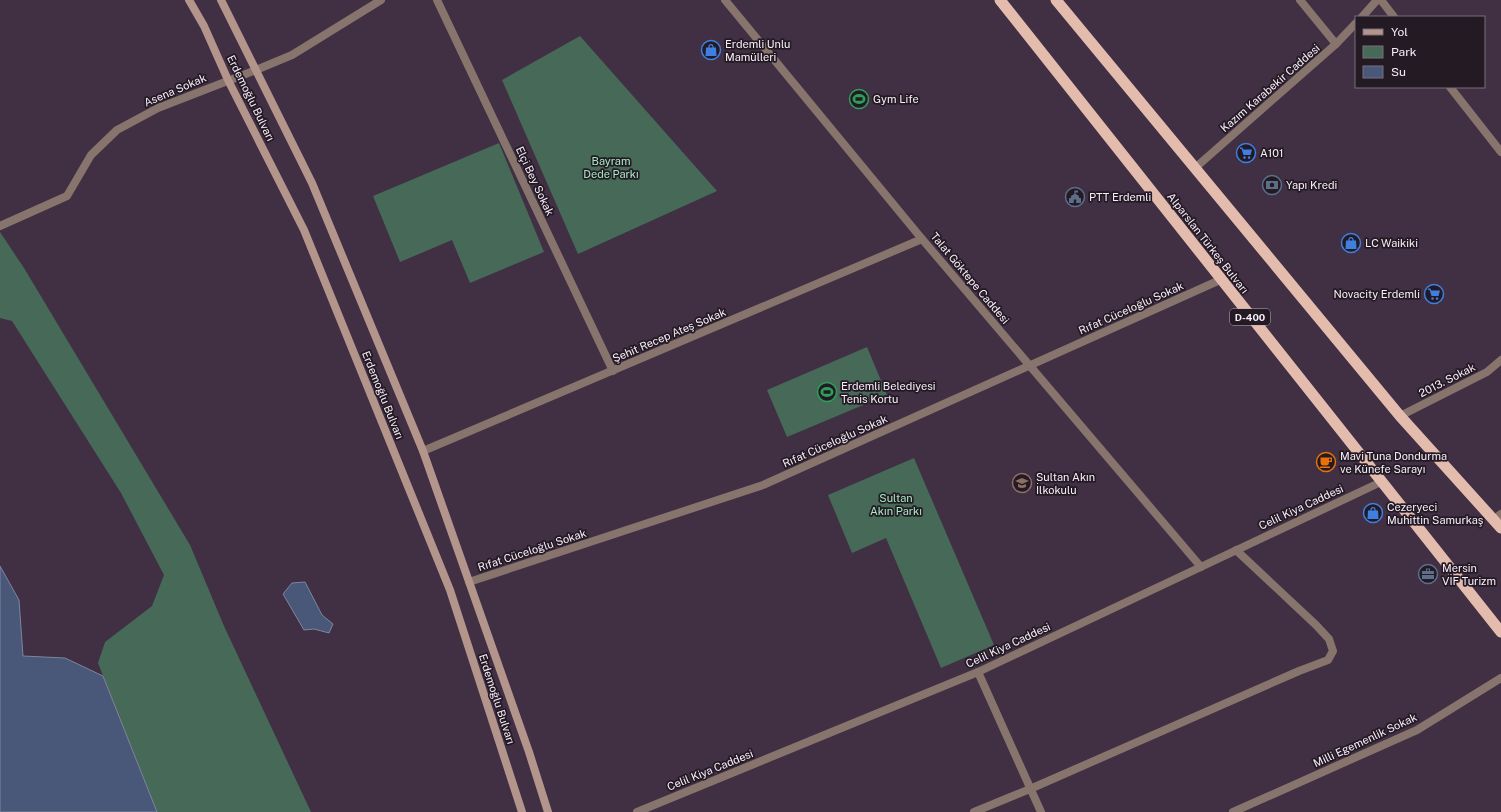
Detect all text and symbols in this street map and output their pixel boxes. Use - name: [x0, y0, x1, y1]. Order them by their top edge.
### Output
- legend: [1355, 16, 1485, 88]
- text: Yol: [1391, 25, 1408, 39]
- place label: Erdemli Unlu Mamülleri: [725, 38, 790, 63]
- shop icon: Erdemli Unlu Mamülleri: [700, 39, 722, 61]
- street label: Kazım Karabekir Caddesi: [1218, 42, 1322, 134]
- text: Park: [1391, 45, 1417, 59]
- street label: Erdemoğlu Bulvarı: [225, 53, 277, 143]
- text: Su: [1391, 65, 1406, 79]
- street label: Asena Sokak: [142, 72, 208, 108]
- sports icon: Gym Life: [848, 88, 870, 110]
- place label: Gym Life: [873, 93, 919, 105]
- supermarket icon: A101: [1235, 142, 1257, 164]
- street label: Elçi Bey Sokak: [513, 144, 556, 218]
- place label: A101: [1260, 147, 1284, 159]
- park label: Bayram Dede Parkı: [583, 155, 639, 180]
- bank icon: Yapı Kredi: [1261, 174, 1283, 196]
- place label: Yapı Kredi: [1286, 179, 1337, 191]
- public building icon: PTT Erdemli: [1064, 186, 1086, 208]
- street label: Alparslan Türkeş Bulvarı: [1164, 190, 1251, 296]
- place label: PTT Erdemli: [1089, 191, 1151, 203]
- street label: Talat Göktepe Caddesi: [928, 230, 1012, 326]
- shop icon: LC Waikiki: [1340, 232, 1362, 254]
- place label: LC Waikiki: [1365, 237, 1418, 249]
- street label: Rıfat Cüceloğlu Sokak: [1077, 279, 1185, 337]
- supermarket icon: Novacity Erdemli: [1423, 283, 1445, 305]
- place label: Novacity Erdemli: [1334, 288, 1420, 300]
- street label: Şehit Recep Ateş Sokak: [610, 306, 728, 365]
- road number: D-400: [1230, 309, 1270, 325]
- street label: Erdemoğlu Bulvarı: [360, 349, 406, 441]
- street label: 2013. Sokak: [1417, 361, 1477, 399]
- place label: Erdemli Belediyesi Tenis Kortu: [841, 380, 935, 405]
- sports icon: Erdemli Belediyesi Tenis Kortu: [816, 381, 838, 403]
- street label: Rıfat Cüceloğlu Sokak: [781, 412, 889, 470]
- place label: Mavi Tuna Dondurma ve Künefe Sarayı: [1340, 450, 1447, 475]
- cafe icon: Mavi Tuna Dondurma ve Künefe Sarayı: [1315, 451, 1337, 473]
- place label: Sultan Akın İlkokulu: [1036, 471, 1095, 496]
- school or university icon: Sultan Akın İlkokulu: [1011, 472, 1033, 494]
- street label: Celil Kiya Caddesi: [1257, 482, 1345, 532]
- park label: Sultan Akın Parkı: [870, 492, 922, 517]
- place label: Cezeryeci Muhittin Samurkaş: [1387, 501, 1484, 527]
- shop icon: Cezeryeci Muhittin Samurkaş: [1362, 502, 1384, 524]
- street label: Rıfat Cüceloğlu Sokak: [476, 527, 588, 573]
- place label: Mersin VİF Turizm: [1442, 562, 1496, 587]
- office icon: Mersin VİF Turizm: [1417, 563, 1439, 585]
- street label: Celil Kiya Caddesi: [964, 620, 1052, 670]
- street label: Erdemoğlu Bulvarı: [477, 653, 517, 745]
- street label: Milli Egemenlik Sokak: [1311, 711, 1419, 769]
- street label: Celil Kiya Caddesi: [665, 747, 755, 793]

